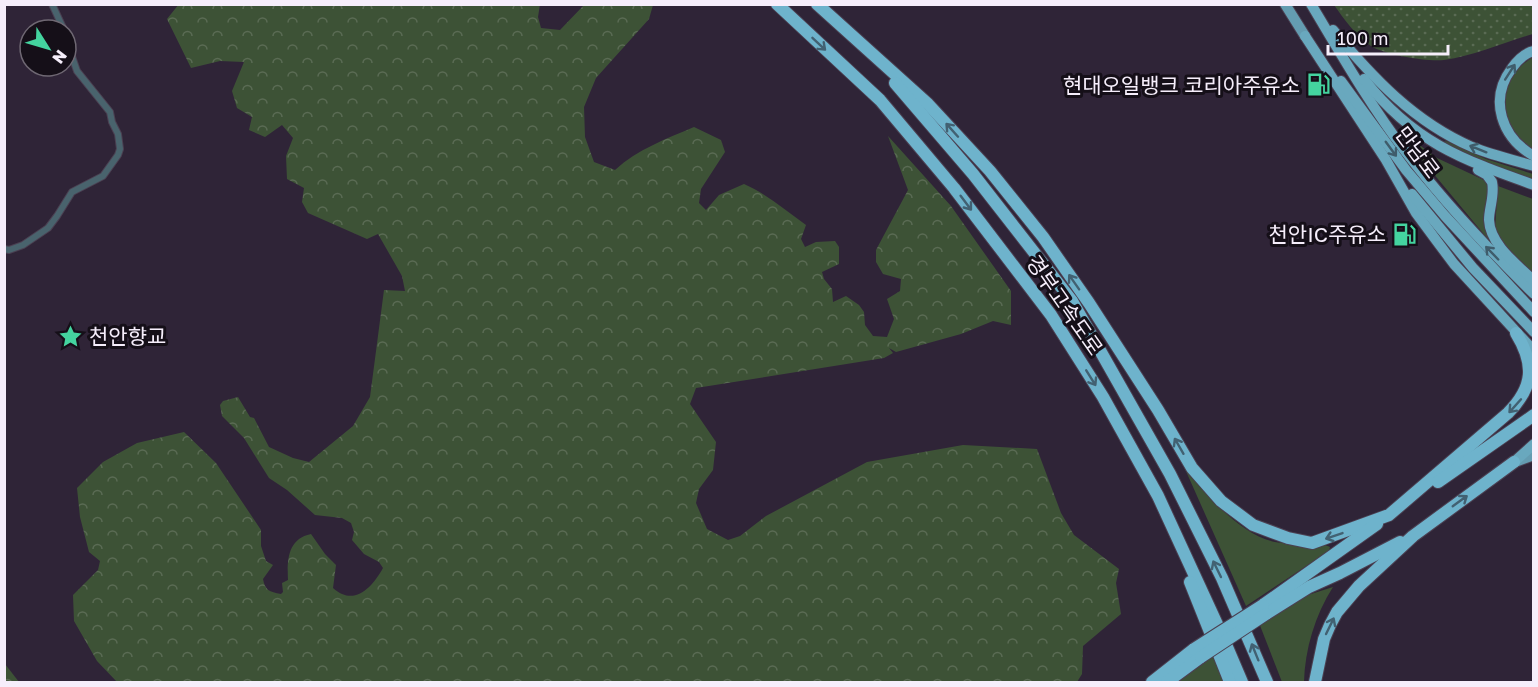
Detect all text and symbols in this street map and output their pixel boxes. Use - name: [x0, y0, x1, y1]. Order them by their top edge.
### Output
- north arrow: [18, 18, 78, 78]
- scale bar: [1328, 18, 1448, 56]
- text: 100 m: [1337, 27, 1388, 49]
- one-way arrow: [812, 37, 827, 51]
- text: N: [48, 46, 72, 68]
- one-way arrow: [1504, 64, 1516, 81]
- place label: 현대오일뱅크 코리아주유소: [1063, 72, 1300, 98]
- fuel station icon: 현대오일뱅크 코리아주유소: [1305, 72, 1331, 98]
- street label: 만남로: [1390, 121, 1446, 183]
- one-way arrow: [945, 122, 959, 137]
- one-way arrow: [1385, 141, 1397, 157]
- one-way arrow: [1469, 143, 1487, 154]
- one-way arrow: [959, 194, 972, 210]
- place label: 천안IC주유소: [1269, 221, 1386, 247]
- fuel station icon: 천안IC주유소: [1391, 221, 1417, 247]
- one-way arrow: [1485, 245, 1499, 260]
- street label: 경부고속도로: [1021, 250, 1109, 360]
- one-way arrow: [1068, 274, 1080, 290]
- place icon: 천안향교: [58, 323, 84, 349]
- place label: 천안향교: [89, 323, 166, 349]
- one-way arrow: [1086, 369, 1098, 386]
- one-way arrow: [1508, 398, 1522, 413]
- one-way arrow: [1173, 438, 1185, 455]
- one-way arrow: [1451, 495, 1467, 507]
- one-way arrow: [1325, 531, 1344, 542]
- one-way arrow: [1211, 560, 1223, 578]
- one-way arrow: [1324, 618, 1336, 636]
- one-way arrow: [1249, 643, 1260, 662]

